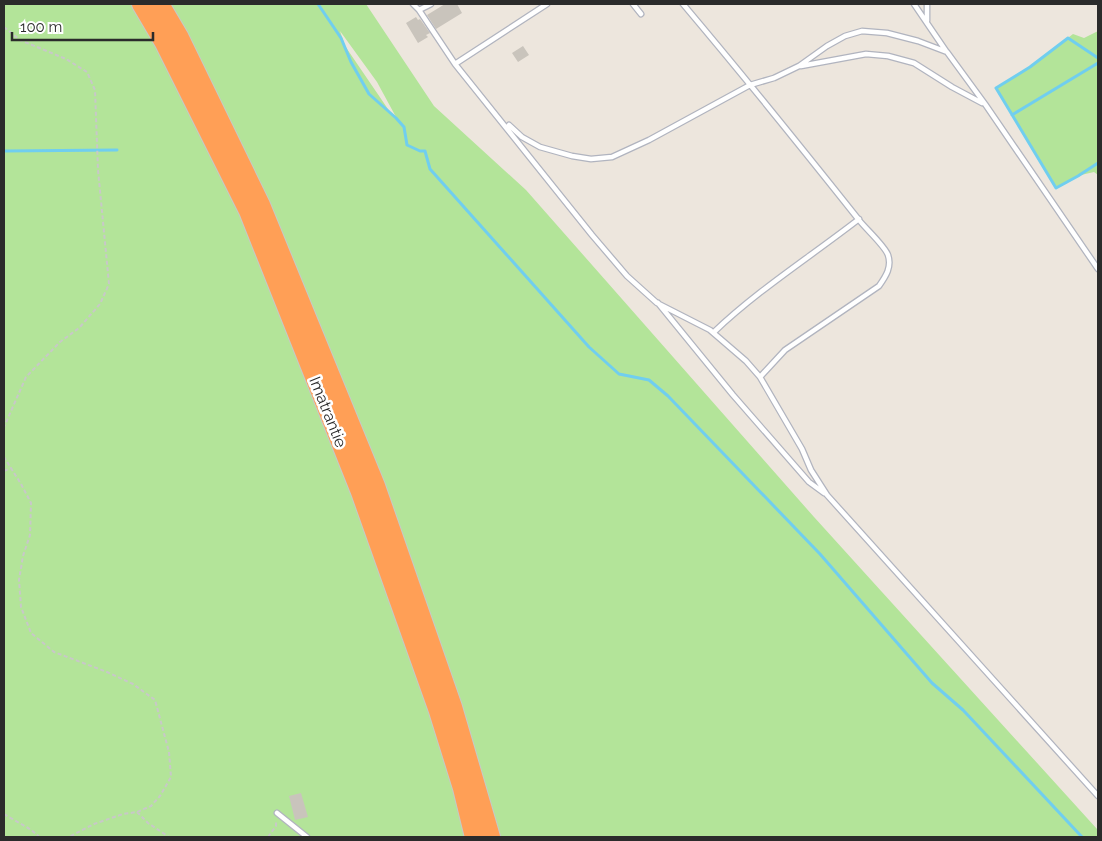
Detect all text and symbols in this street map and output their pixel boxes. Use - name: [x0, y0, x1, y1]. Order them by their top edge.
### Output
- scale bar: [12, 10, 154, 42]
- text: 100 m: [20, 18, 62, 36]
- street label: Imatrantie: [305, 374, 351, 450]

